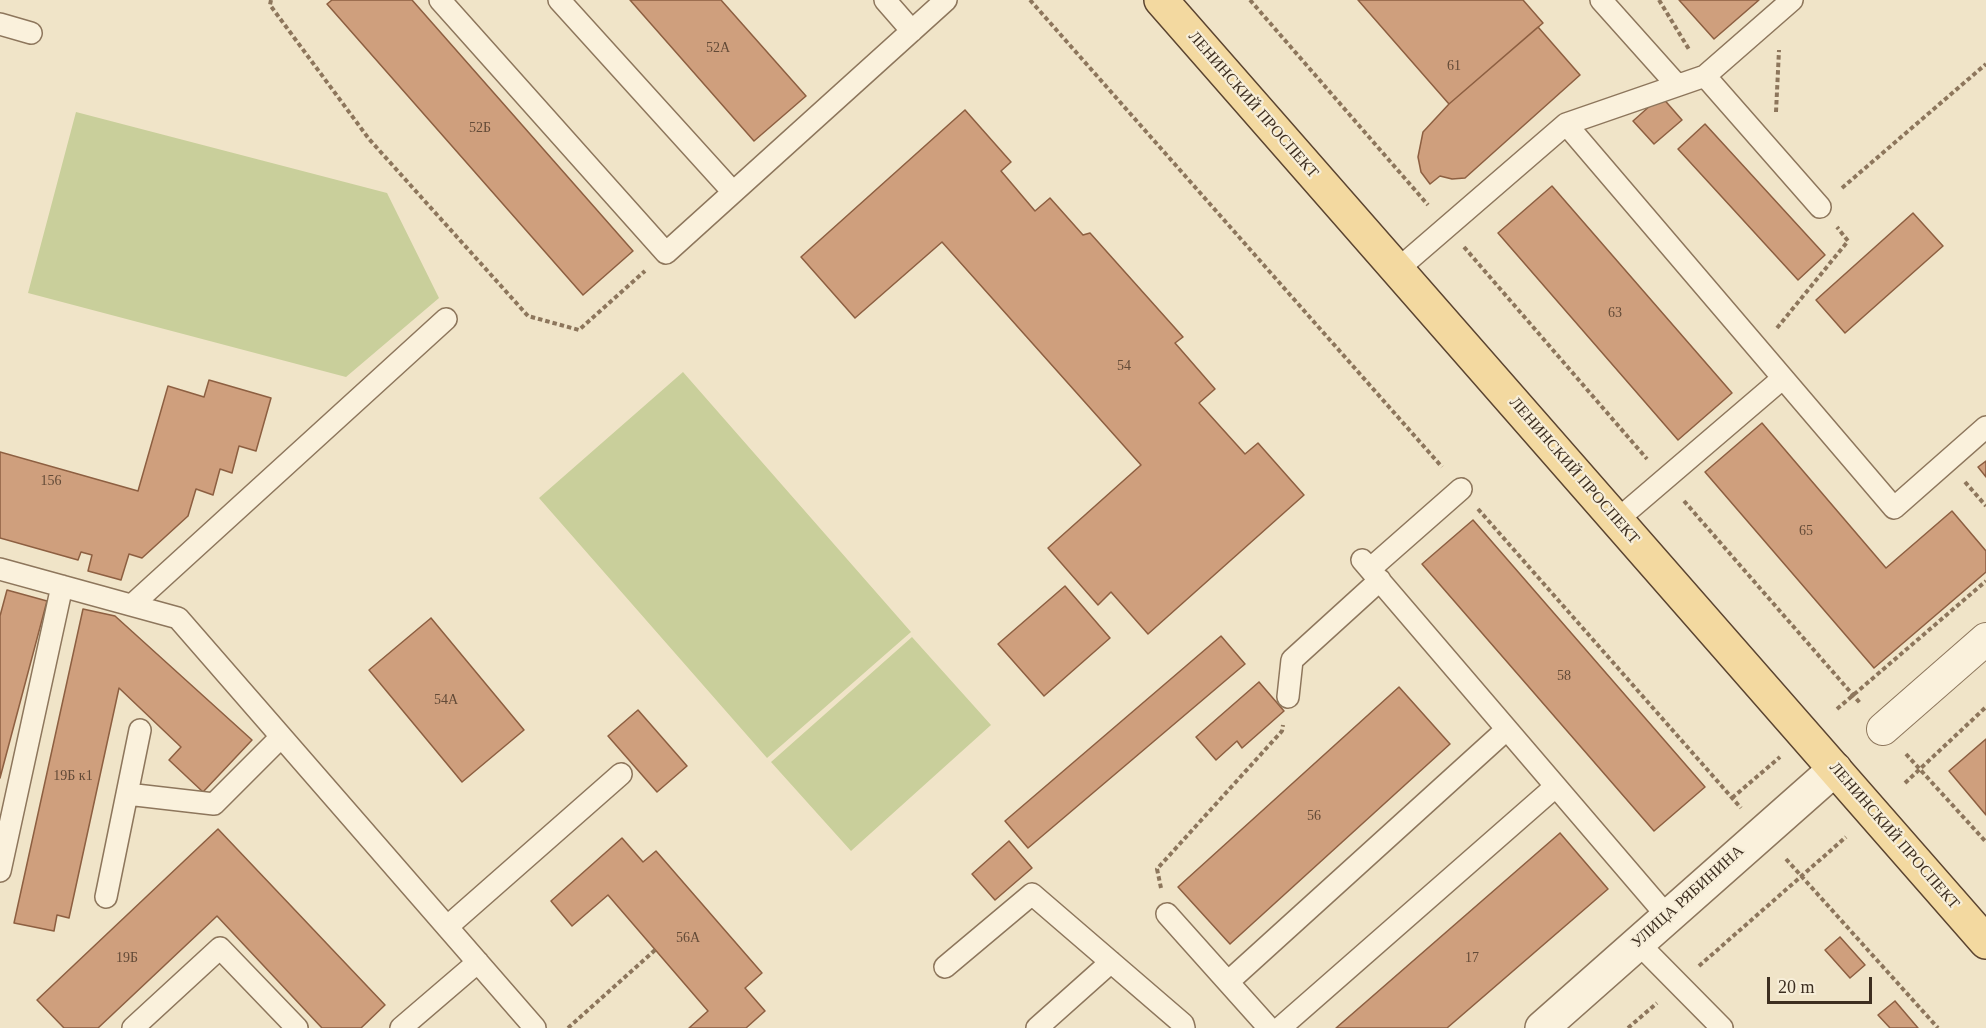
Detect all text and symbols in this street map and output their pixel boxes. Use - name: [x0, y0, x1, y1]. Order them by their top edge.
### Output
- street label: ЛЕНИНСКИЙ ПРОСПЕКТ: [1184, 28, 1322, 182]
- house number: 52А: [706, 40, 730, 56]
- house number: 61: [1447, 58, 1461, 74]
- house number: 52Б: [469, 120, 491, 136]
- house number: 63: [1608, 305, 1622, 321]
- house number: 54: [1117, 358, 1131, 374]
- street label: ЛЕНИНСКИЙ ПРОСПЕКТ: [1505, 394, 1643, 548]
- house number: 156: [40, 473, 62, 489]
- house number: 65: [1799, 523, 1813, 539]
- house number: 58: [1557, 668, 1571, 684]
- house number: 54А: [434, 692, 458, 708]
- street label: ЛЕНИНСКИЙ ПРОСПЕКТ: [1825, 759, 1963, 913]
- house number: 19Б к1: [53, 768, 93, 784]
- house number: 56: [1307, 808, 1321, 824]
- street label: УЛИЦА РЯБИНИНА: [1628, 842, 1748, 952]
- house number: 56А: [676, 930, 700, 946]
- house number: 19Б: [116, 950, 138, 966]
- house number: 17: [1465, 950, 1479, 966]
- scale bar: [1770, 965, 1875, 1003]
- text: 20 m: [1778, 977, 1815, 997]

